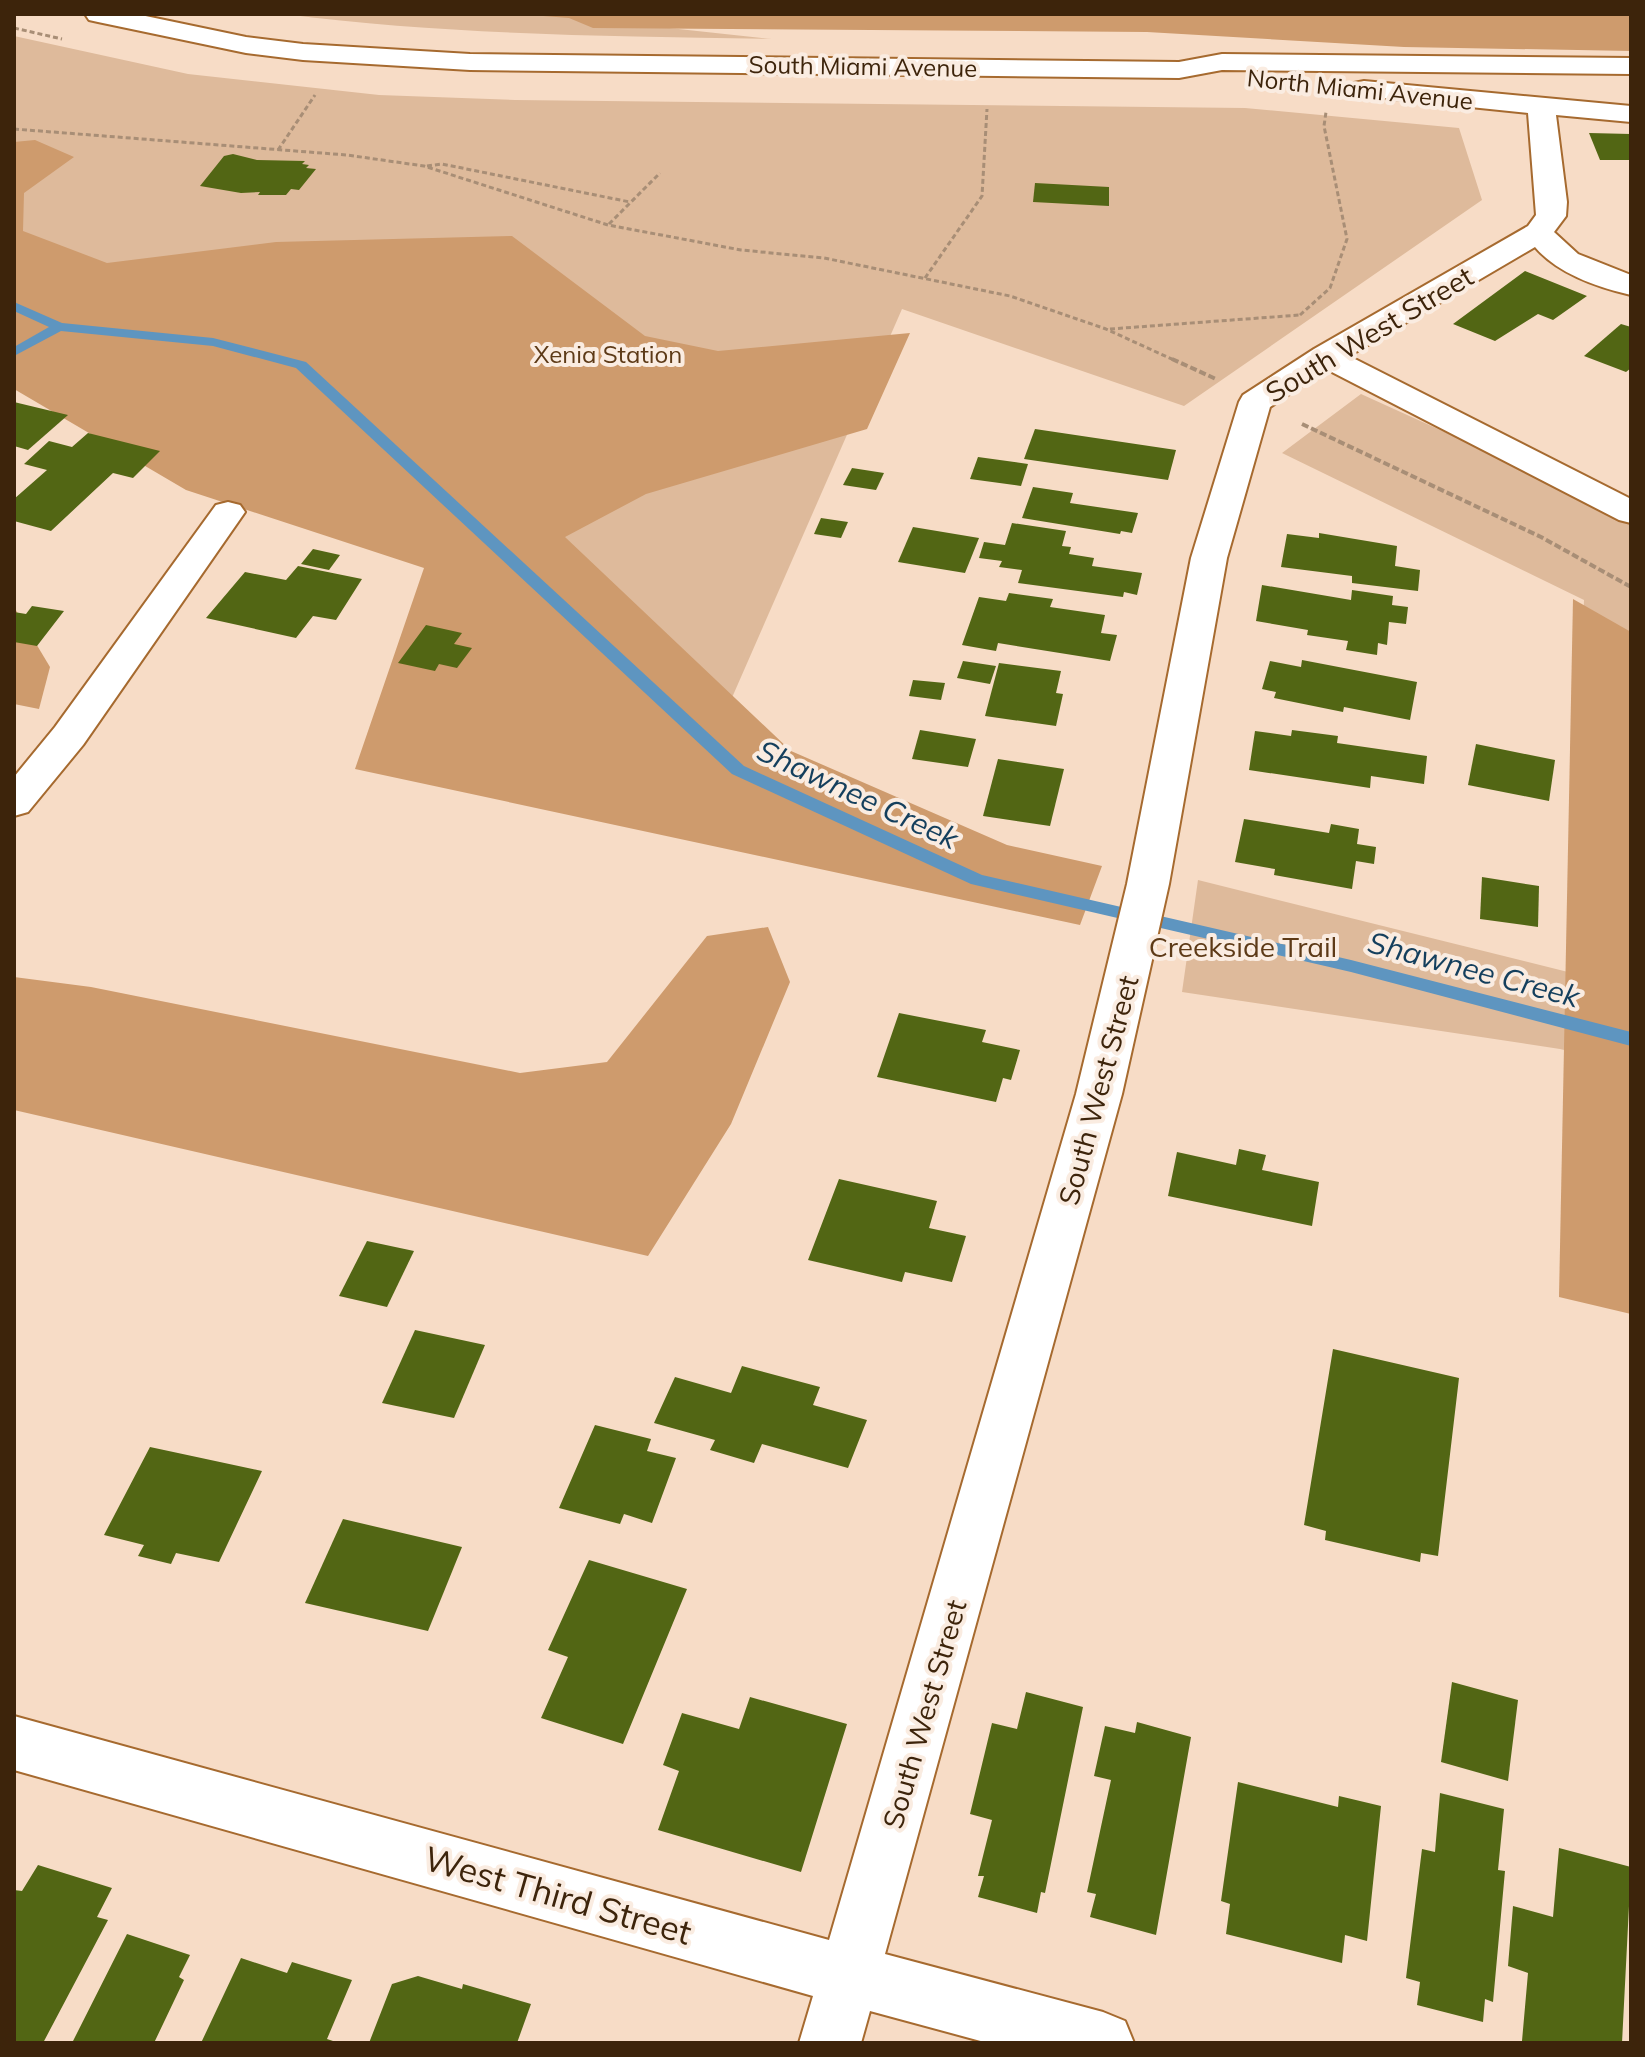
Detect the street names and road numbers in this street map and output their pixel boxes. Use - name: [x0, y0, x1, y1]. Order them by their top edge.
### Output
- street label: South Miami Avenue: [748, 49, 978, 83]
- street label: North Miami Avenue: [1246, 62, 1474, 116]
- street label: South West Street: [1259, 258, 1479, 410]
- street label: South West Street: [1051, 971, 1146, 1209]
- street label: South West Street: [875, 1596, 973, 1832]
- street label: West Third Street: [420, 1836, 697, 1954]

